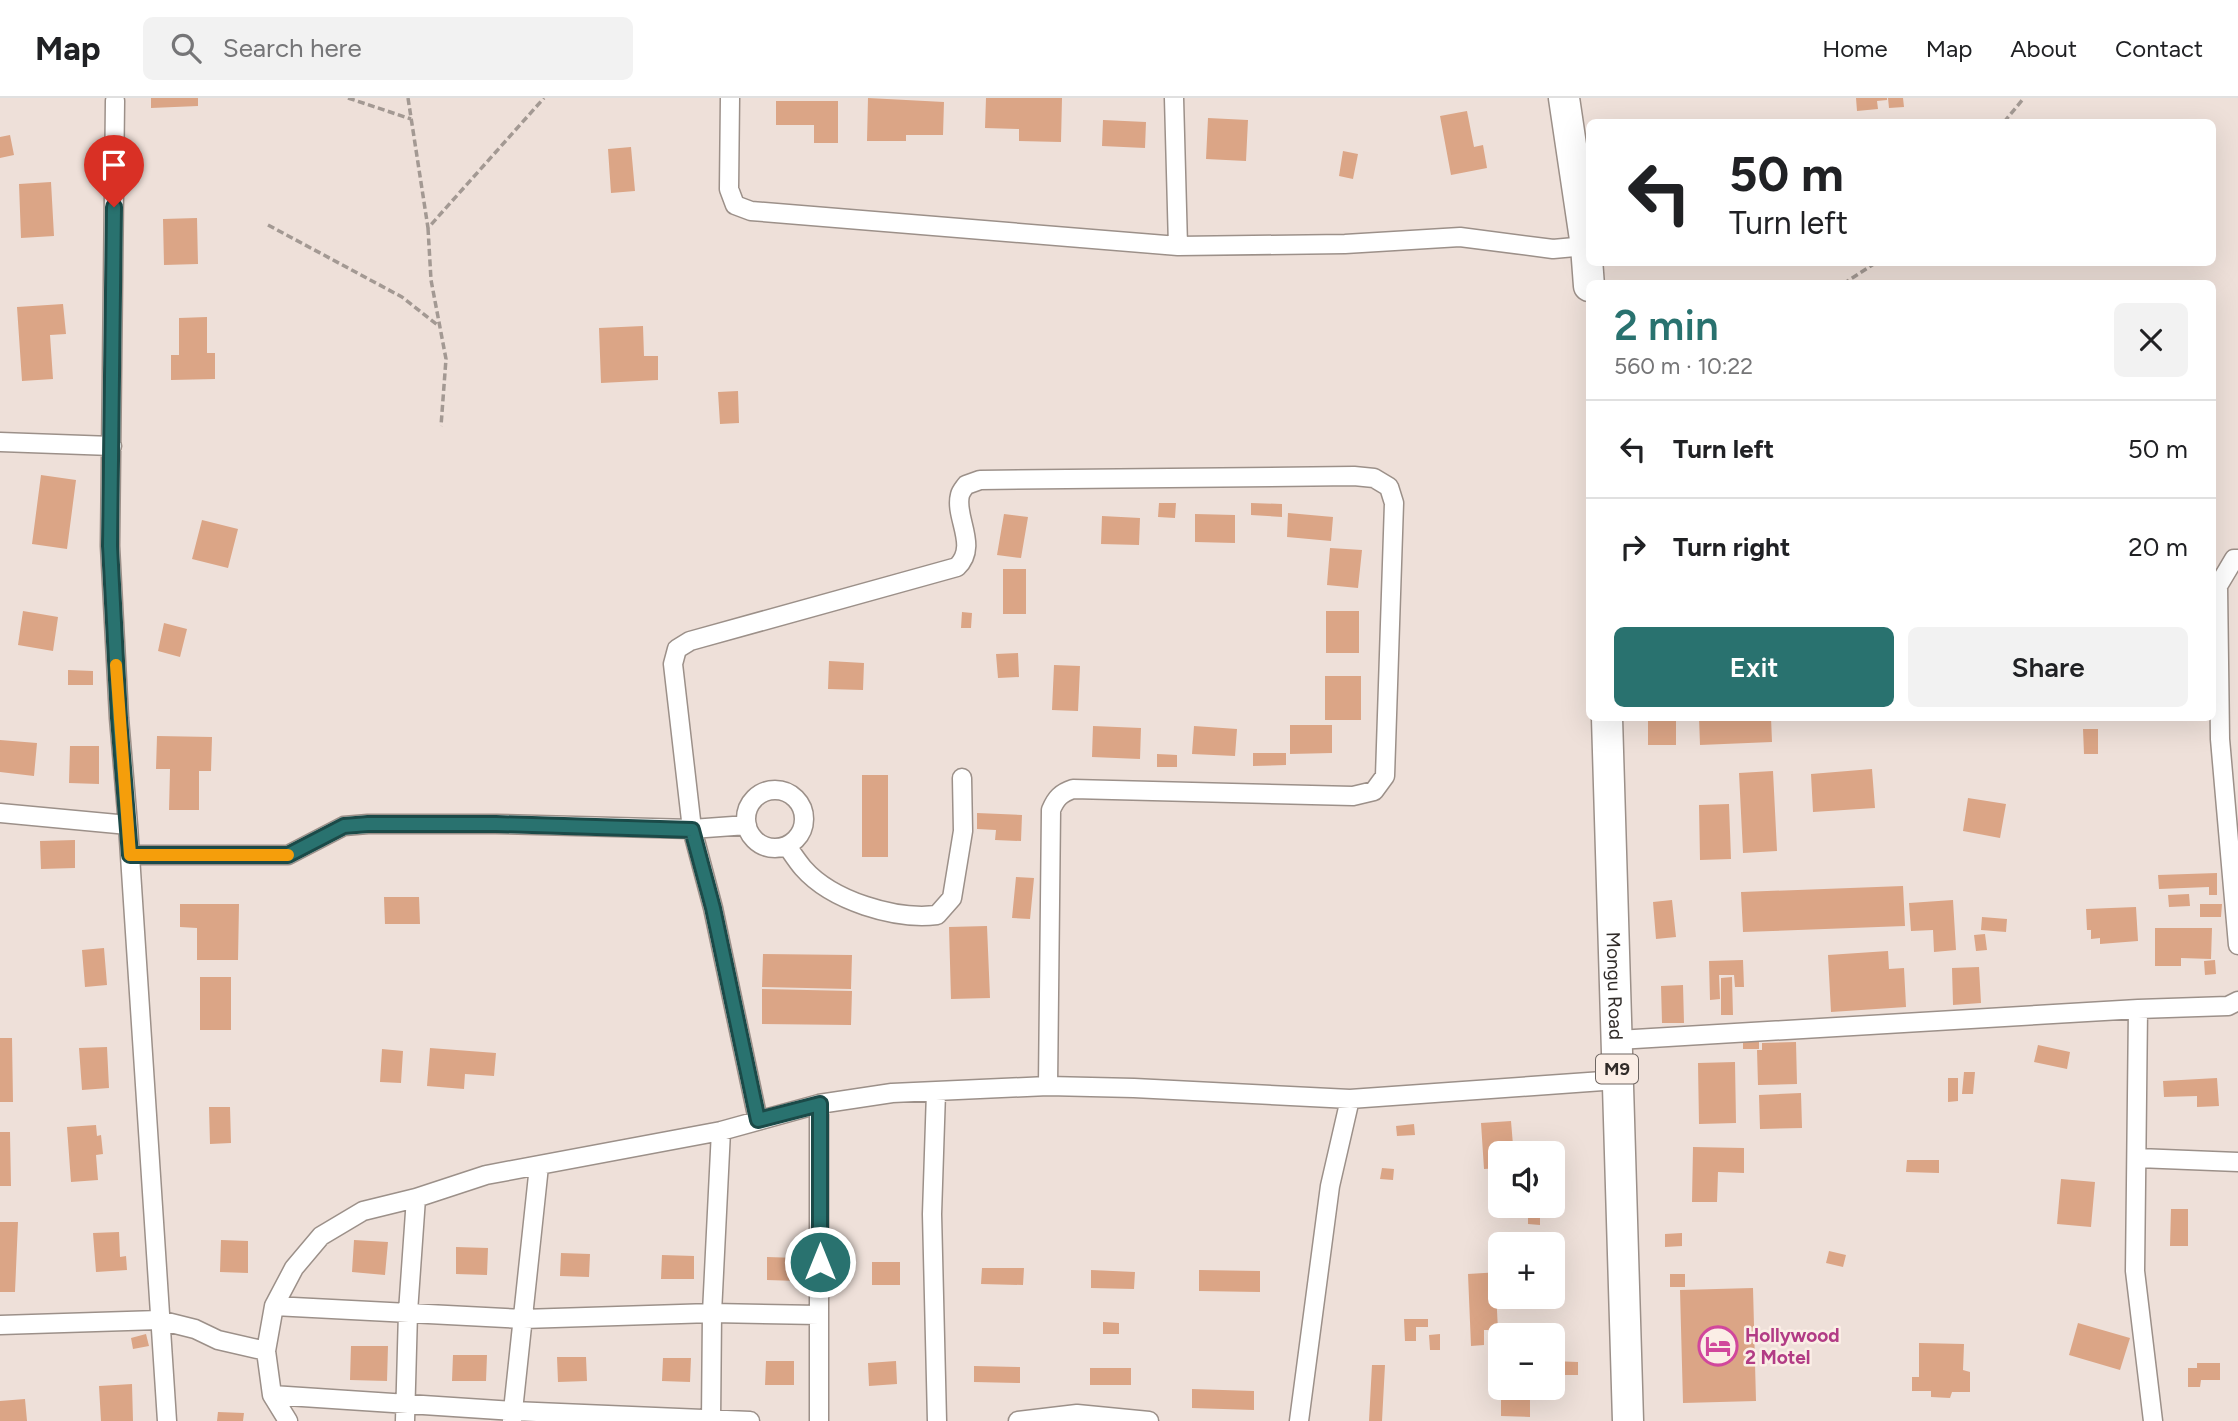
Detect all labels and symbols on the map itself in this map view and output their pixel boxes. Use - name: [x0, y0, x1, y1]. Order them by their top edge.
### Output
- pin: [84, 135, 144, 207]
- street label: Mongu Road: [1602, 932, 1628, 1040]
- road number: M9: [1596, 1054, 1638, 1084]
- position arrow: [783, 1225, 857, 1299]
- place label: Hollywood 2 Motel: [1745, 1324, 1840, 1369]
- hotel icon: Hollywood 2 Motel: [1697, 1325, 1739, 1367]

